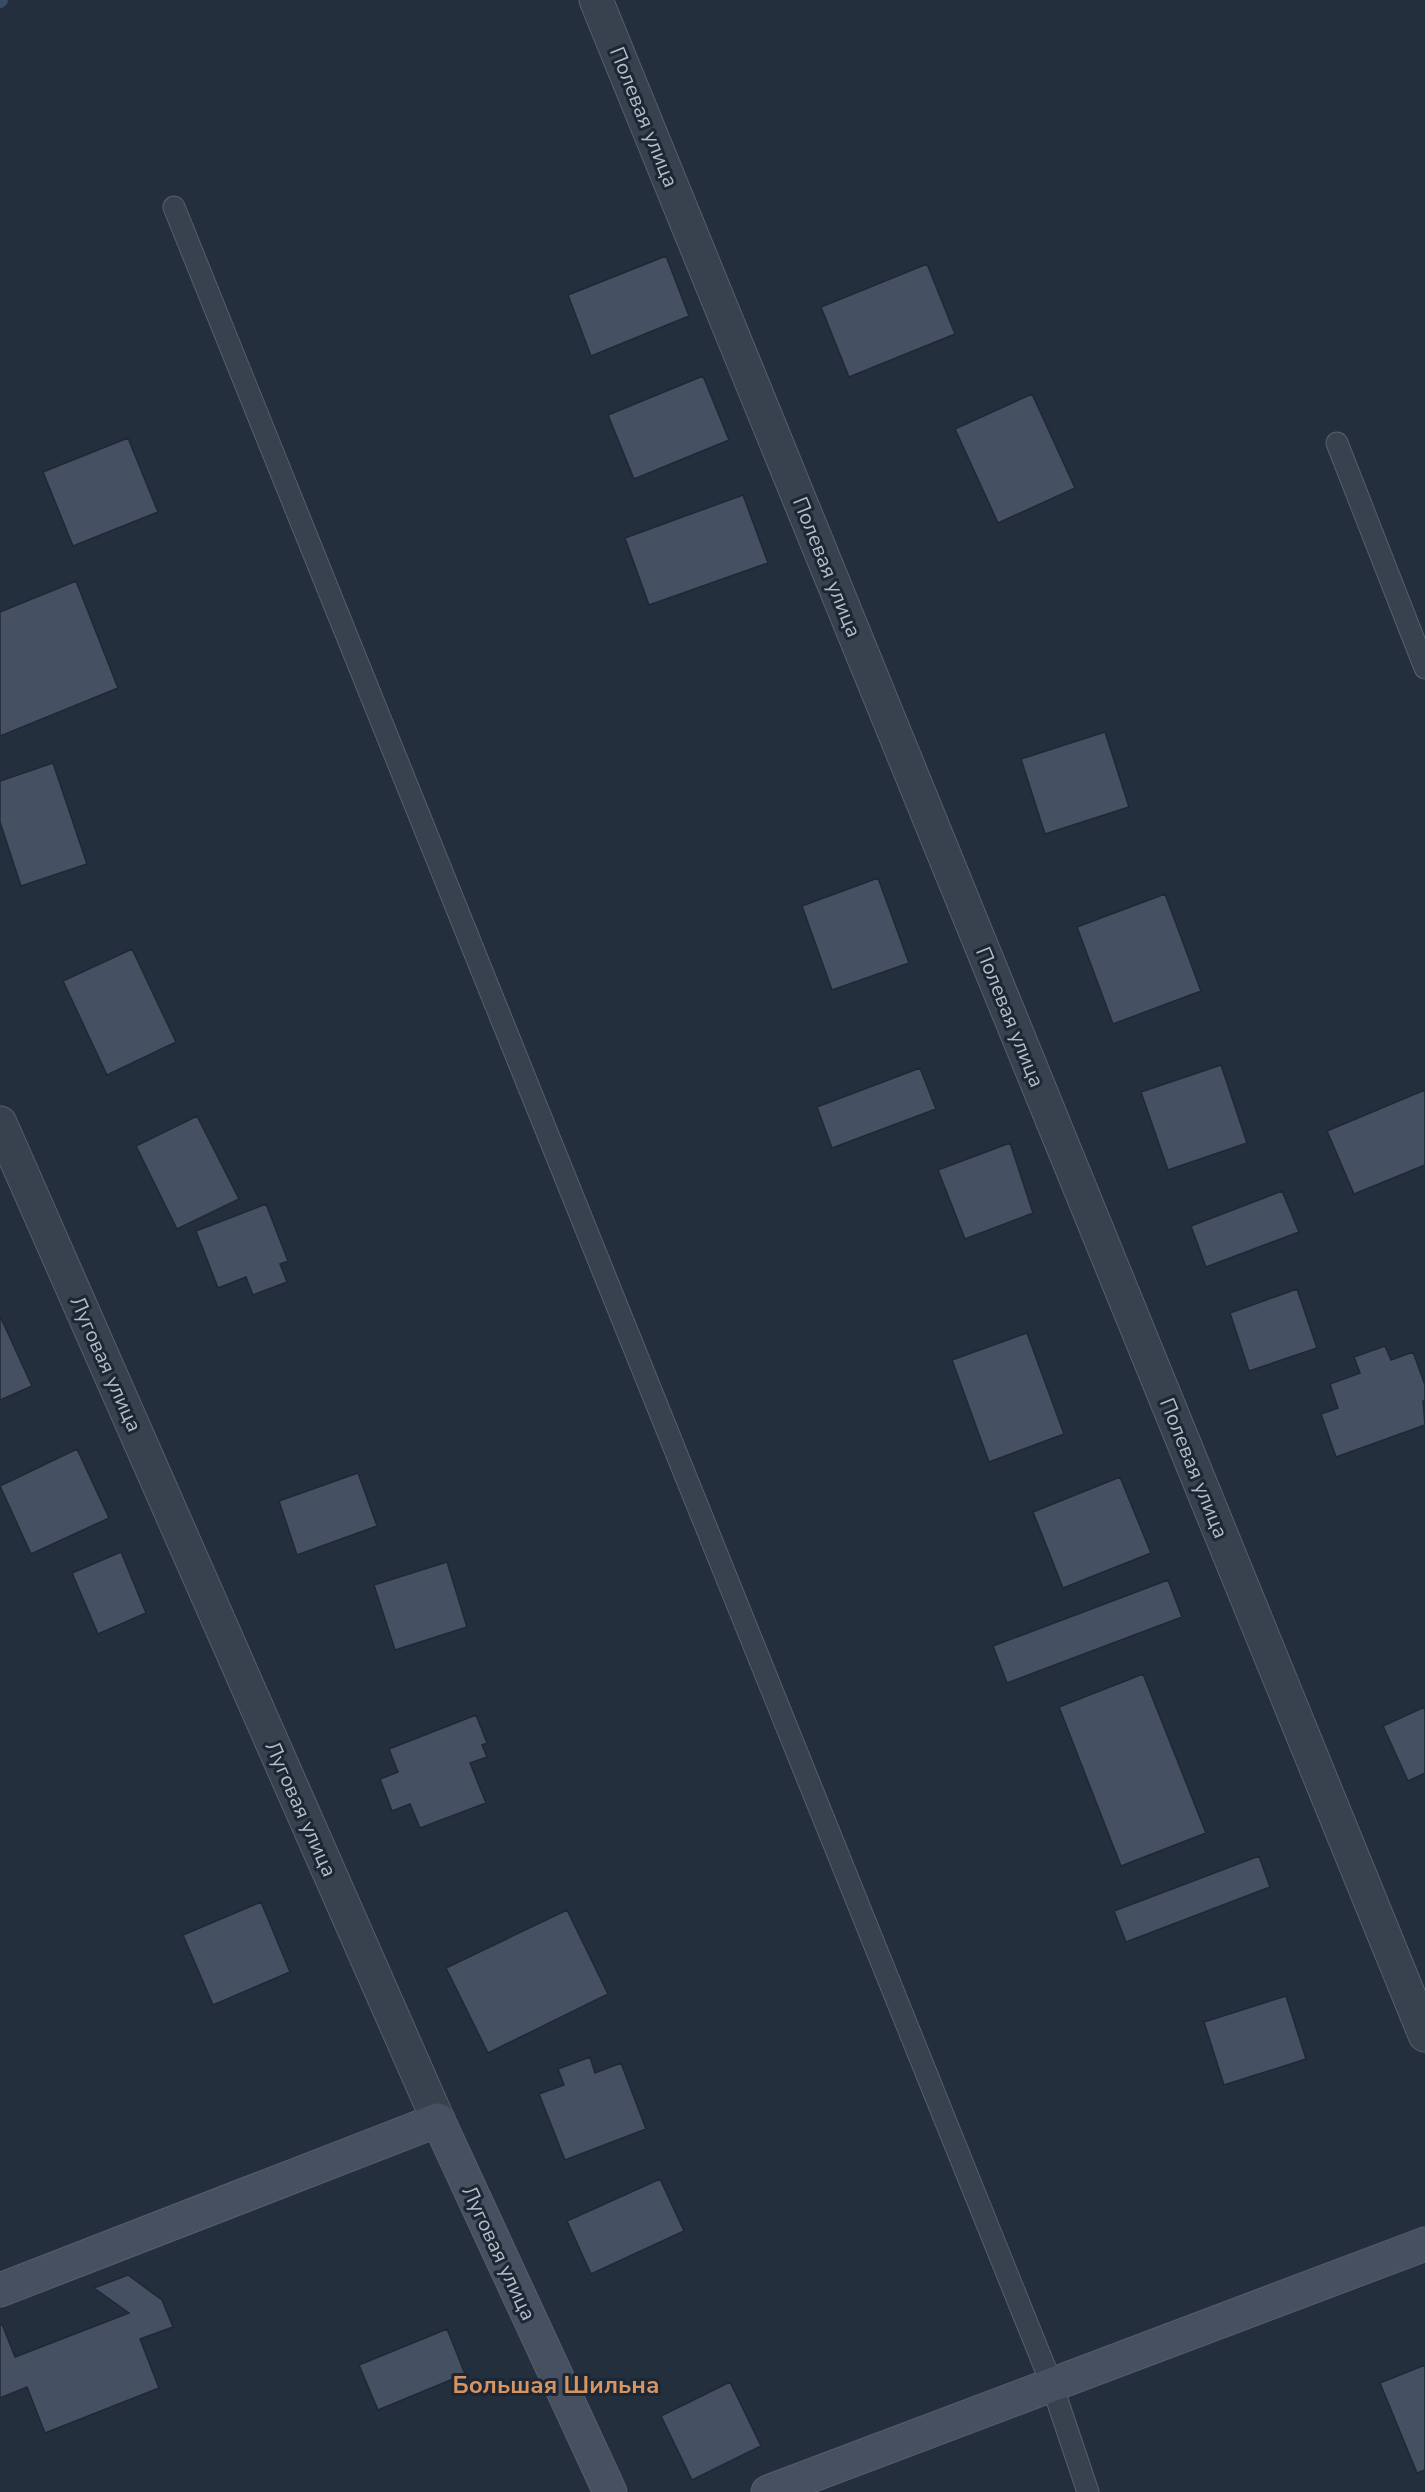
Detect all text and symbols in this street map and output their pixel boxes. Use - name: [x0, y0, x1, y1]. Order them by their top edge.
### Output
- street label: Полевая улица: [603, 43, 685, 191]
- street label: Полевая улица: [786, 493, 868, 641]
- street label: Полевая улица: [969, 943, 1051, 1091]
- street label: Луговая улица: [64, 1292, 148, 1436]
- street label: Полевая улица: [1153, 1394, 1235, 1542]
- street label: Луговая улица: [259, 1737, 343, 1881]
- street label: Луговая улица: [456, 2181, 542, 2325]
- district label: Большая Шильна: [453, 2369, 659, 2401]

